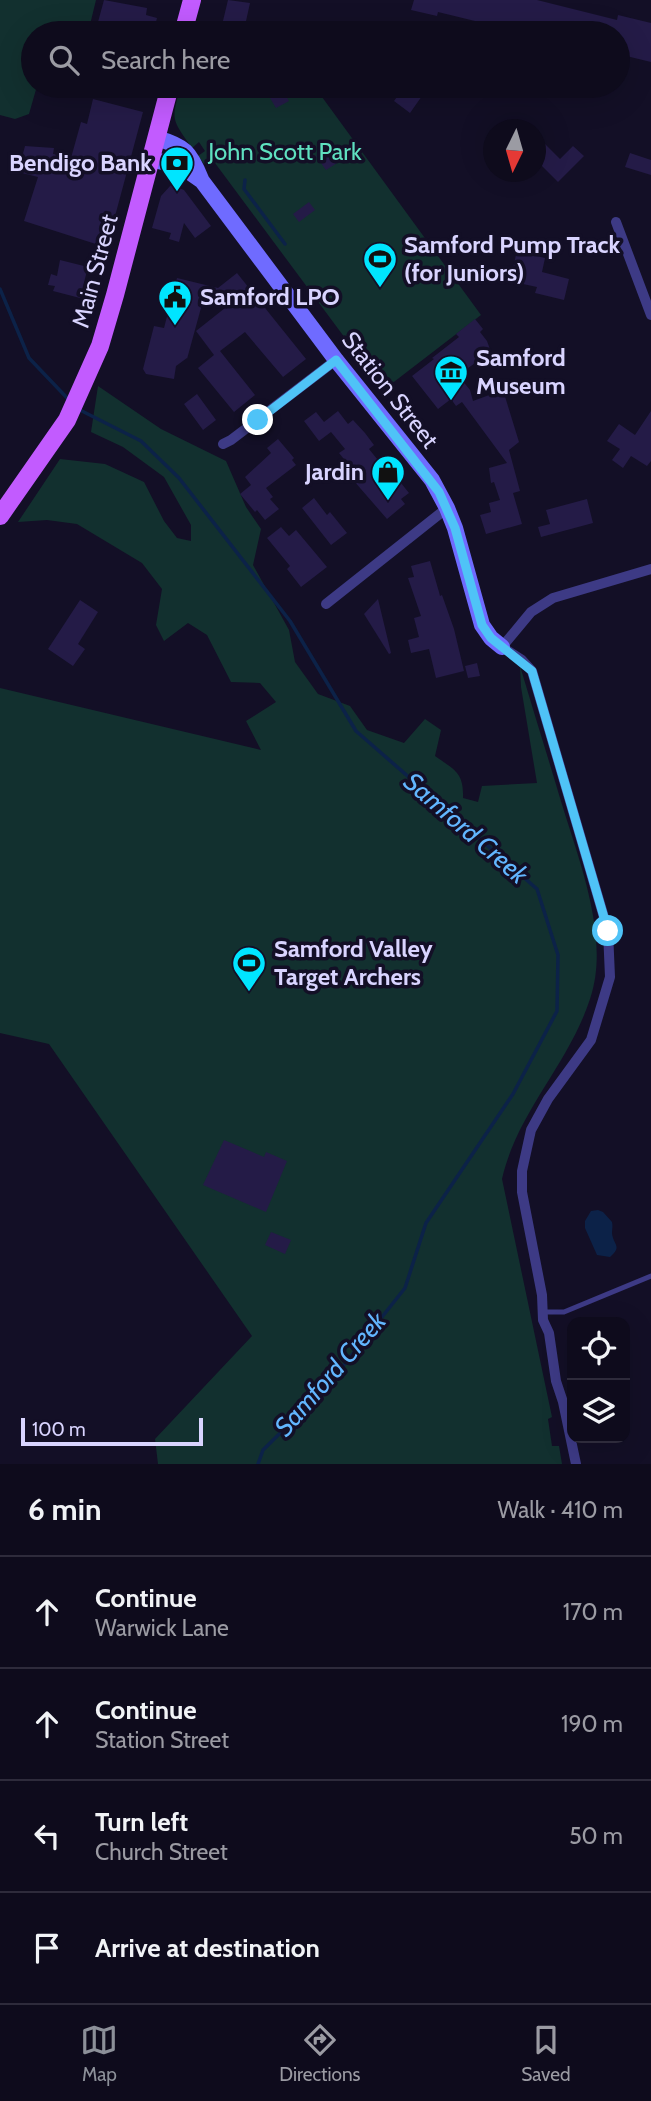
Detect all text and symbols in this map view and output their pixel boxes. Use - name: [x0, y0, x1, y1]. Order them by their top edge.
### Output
- search box: [21, 21, 630, 98]
- icon: search: [45, 41, 83, 79]
- text: Search here: [101, 44, 230, 76]
- north arrow: [483, 119, 546, 182]
- park label: John Scott Park: [207, 137, 362, 166]
- bank icon: Bendigo Bank: [158, 144, 196, 193]
- place label: Bendigo Bank: [9, 148, 152, 177]
- street label: Main Street: [65, 211, 124, 331]
- place label: Samford Pump Track (for Juniors): [404, 230, 621, 287]
- sports icon: Samford Pump Track (for Juniors): [361, 240, 399, 289]
- public building icon: Samford LPO: [156, 278, 194, 327]
- place label: Samford LPO: [200, 282, 340, 311]
- street label: Station Street: [336, 326, 445, 454]
- place label: Samford Museum: [476, 343, 566, 400]
- museum icon: Samford Museum: [432, 353, 470, 402]
- route end: [242, 404, 273, 435]
- shop icon: Jardin: [369, 453, 407, 502]
- place label: Jardin: [304, 457, 364, 486]
- water label: Samford Creek: [397, 765, 535, 891]
- route start: [592, 915, 623, 946]
- place label: Samford Valley Target Archers: [274, 934, 433, 991]
- sports icon: Samford Valley Target Archers: [230, 944, 268, 993]
- water label: Samford Creek: [267, 1305, 393, 1443]
- map controls: [567, 1317, 630, 1443]
- button: locate: [567, 1317, 630, 1380]
- button: layers: [567, 1380, 630, 1443]
- scale bar: [21, 1415, 203, 1447]
- text: 100 m: [32, 1418, 86, 1441]
- text: 6 min: [28, 1491, 101, 1528]
- text: Walk · 410 m: [497, 1496, 623, 1524]
- text: Continue: [95, 1582, 197, 1614]
- icon: ahead: [28, 1593, 66, 1631]
- text: 170 m: [563, 1598, 623, 1626]
- text: Warwick Lane: [95, 1614, 229, 1642]
- text: Continue: [95, 1694, 197, 1726]
- icon: ahead: [28, 1705, 66, 1743]
- text: 190 m: [561, 1710, 623, 1738]
- text: Station Street: [95, 1726, 229, 1754]
- text: Turn left: [95, 1806, 188, 1838]
- icon: left: [28, 1817, 66, 1855]
- text: 50 m: [569, 1822, 623, 1850]
- text: Church Street: [95, 1838, 228, 1866]
- icon: arrive: [28, 1929, 66, 1967]
- text: Arrive at destination: [95, 1932, 320, 1964]
- tab: Map: [80, 2021, 118, 2086]
- tab: Directions: [279, 2021, 360, 2086]
- tab: Saved: [521, 2021, 571, 2086]

